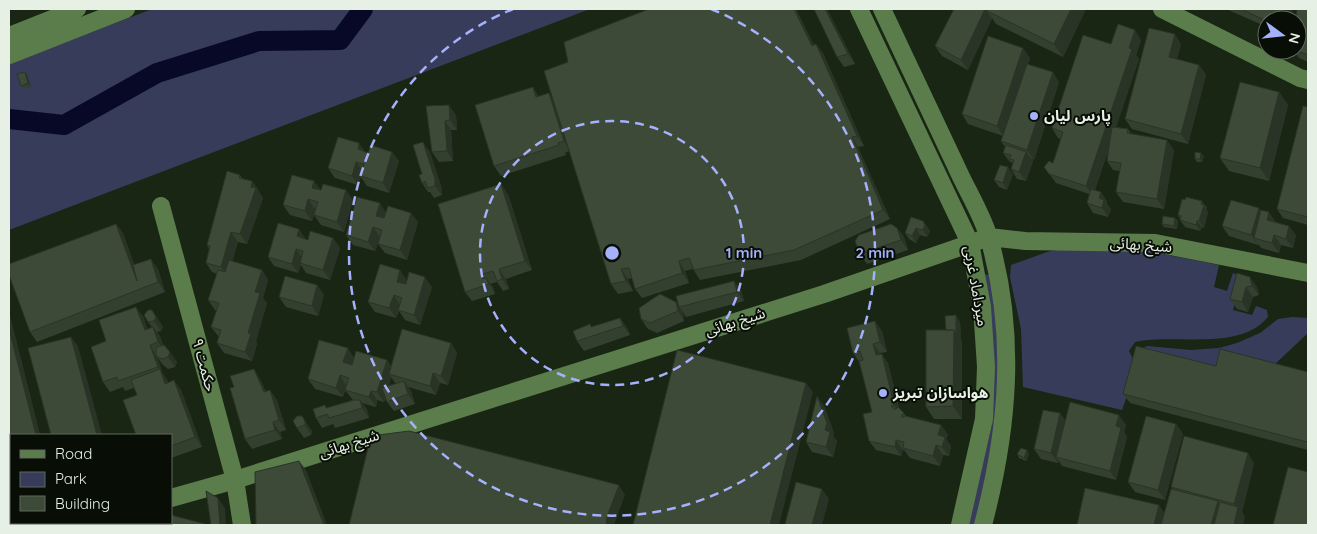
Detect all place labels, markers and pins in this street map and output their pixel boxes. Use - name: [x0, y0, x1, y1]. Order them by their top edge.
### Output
- place label: پارس لیان: [1044, 106, 1111, 126]
- marker: پارس لیان: [1028, 110, 1040, 122]
- centre of rings: [603, 244, 621, 262]
- place label: هواسازان تبریز: [892, 383, 989, 402]
- marker: هواسازان تبریز: [877, 387, 889, 399]

